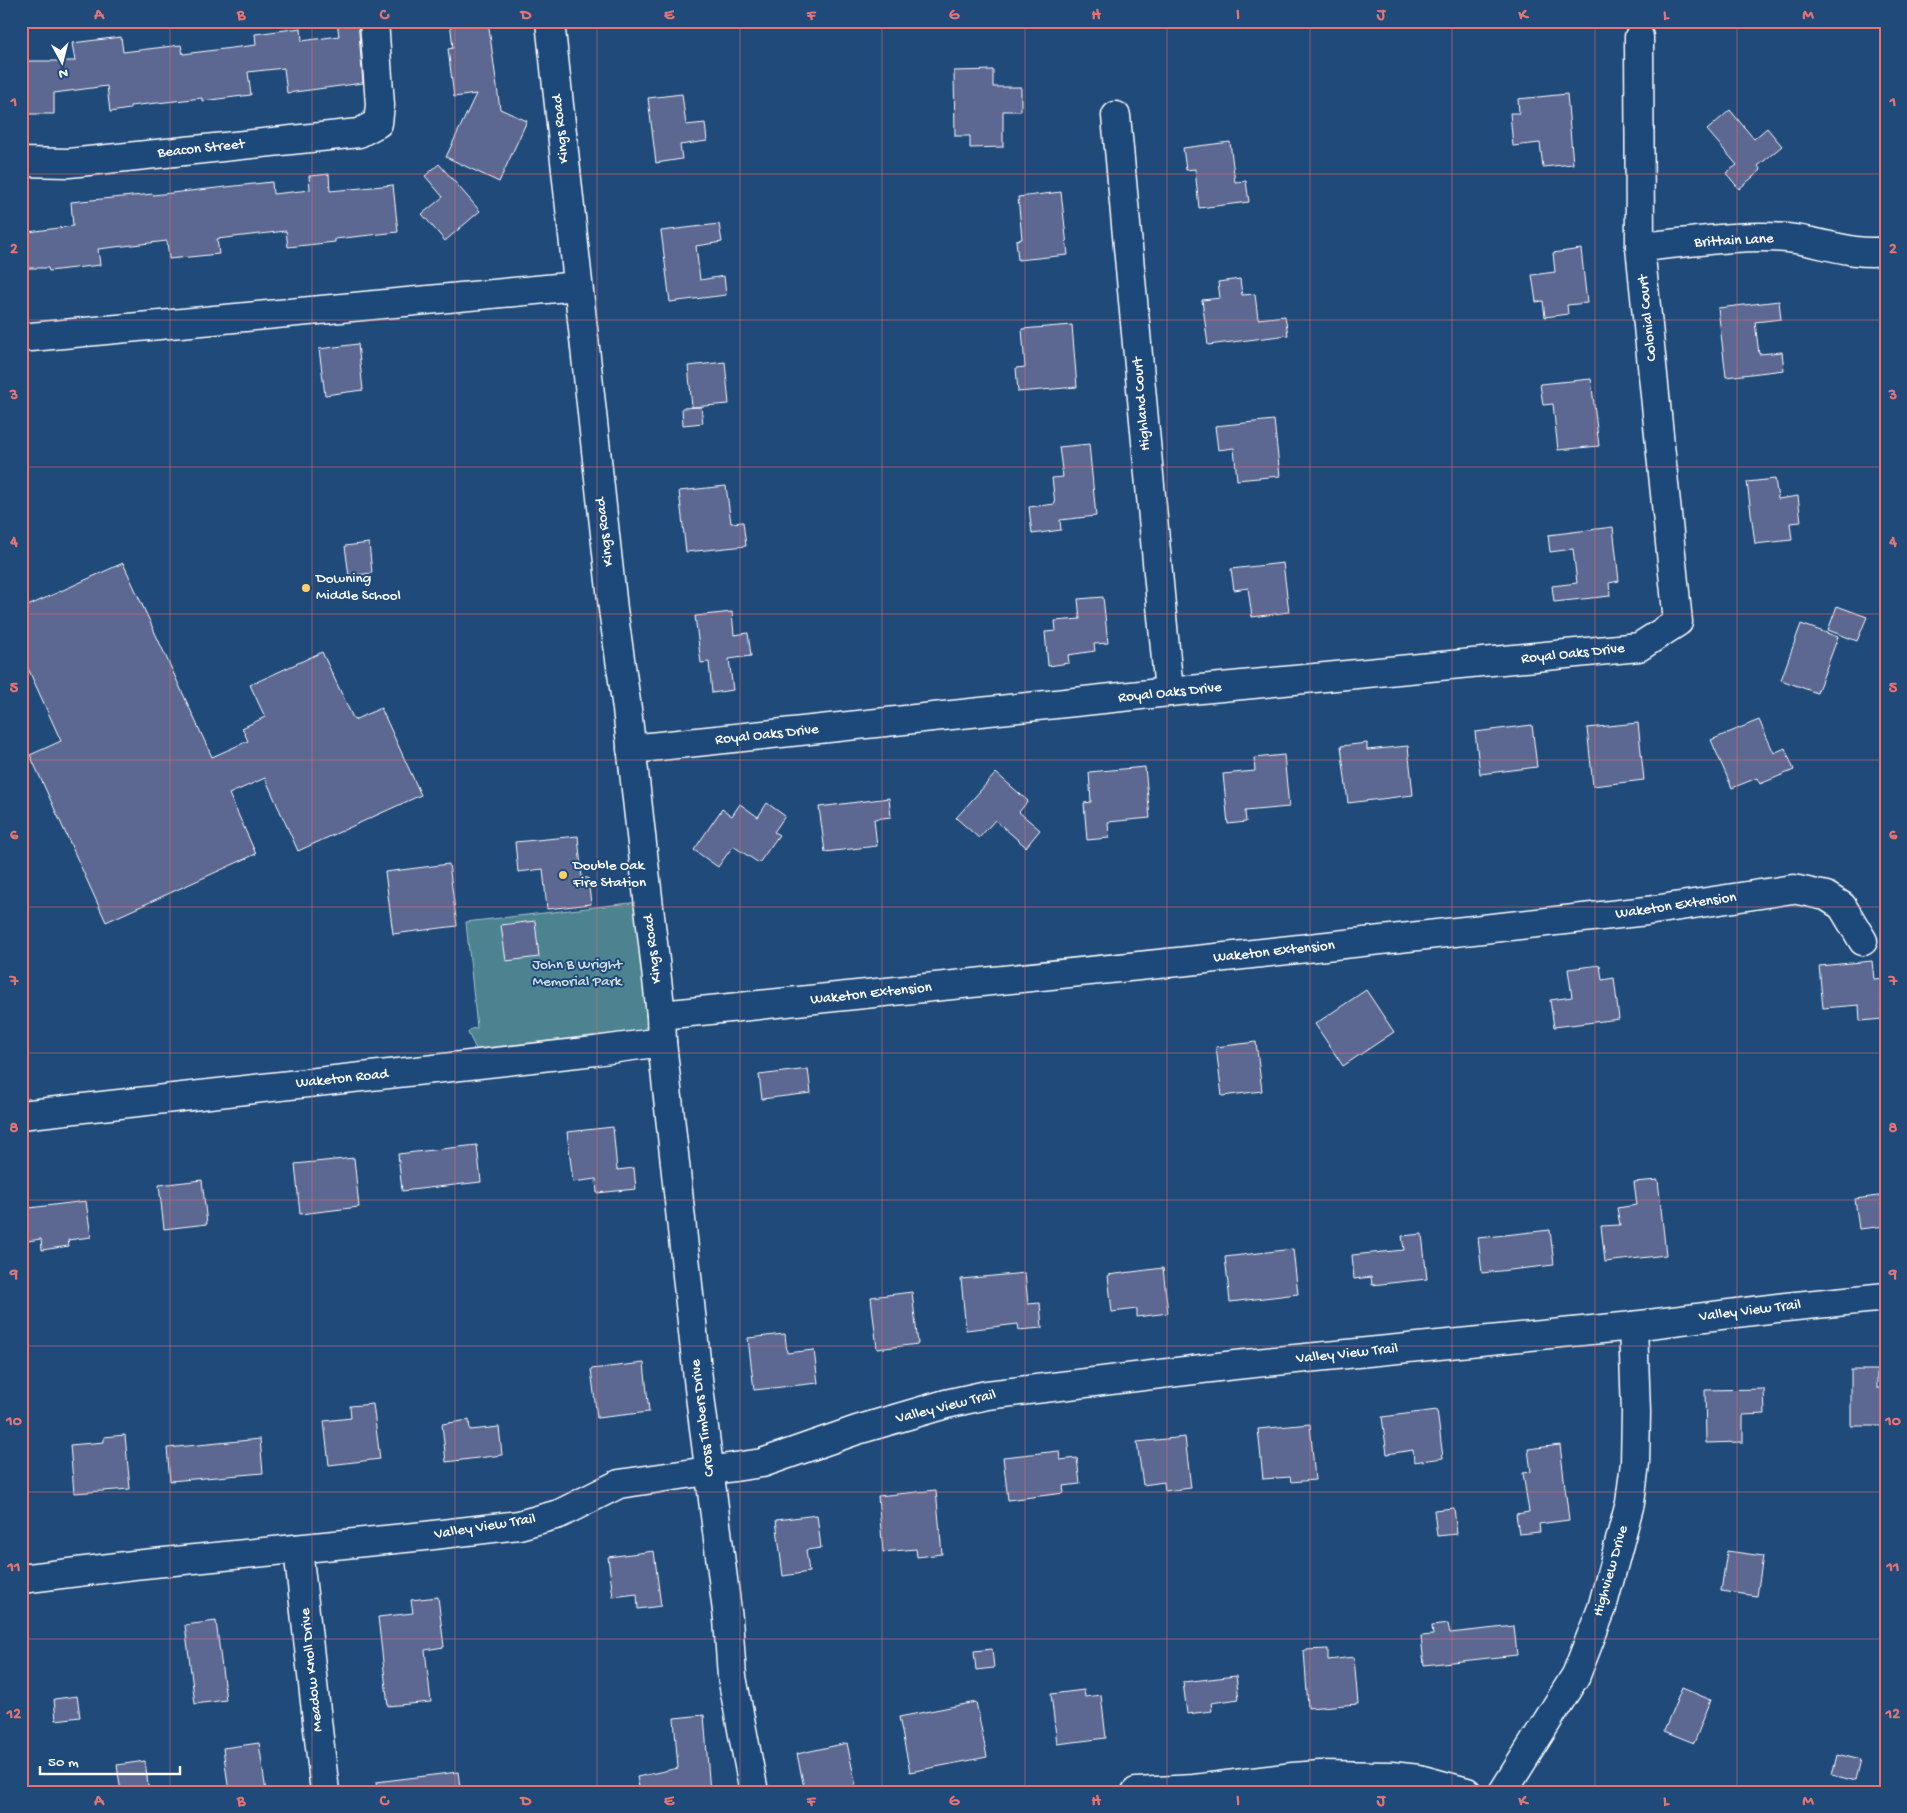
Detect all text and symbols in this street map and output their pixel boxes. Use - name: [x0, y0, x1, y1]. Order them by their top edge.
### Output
- text: A: [93, 7, 105, 26]
- text: B: [236, 7, 246, 26]
- text: C: [379, 7, 390, 26]
- text: D: [519, 7, 532, 26]
- text: E: [664, 7, 675, 26]
- text: F: [806, 7, 817, 26]
- text: G: [949, 7, 960, 26]
- text: H: [1091, 7, 1101, 26]
- text: I: [1236, 7, 1240, 26]
- text: J: [1376, 7, 1387, 26]
- text: K: [1518, 7, 1530, 26]
- text: L: [1663, 7, 1670, 26]
- text: M: [1802, 7, 1814, 26]
- north arrow: [38, 38, 88, 88]
- text: N: [58, 63, 69, 81]
- street label: Kings Road: [548, 93, 574, 164]
- text: 1: [10, 94, 17, 113]
- text: 1: [1889, 94, 1896, 113]
- street label: Beacon Street: [156, 135, 247, 163]
- street label: Brittain Lane: [1693, 230, 1774, 252]
- text: 2: [10, 241, 18, 260]
- text: 2: [1889, 241, 1897, 260]
- street label: Colonial Court: [1634, 272, 1661, 362]
- street label: Highland Court: [1129, 355, 1155, 452]
- text: 3: [9, 387, 18, 406]
- text: 3: [1888, 387, 1897, 406]
- street label: Kings Road: [592, 495, 618, 567]
- text: 4: [9, 534, 18, 553]
- text: 4: [1888, 534, 1897, 553]
- place label: Downing Middle School: [315, 570, 401, 605]
- marker: Downing Middle School: [300, 582, 312, 594]
- street label: Royal Oaks Drive: [1520, 640, 1626, 668]
- street label: Royal Oaks Drive: [1117, 679, 1223, 707]
- text: 5: [10, 680, 19, 699]
- text: 5: [1889, 680, 1898, 699]
- street label: Royal Oaks Drive: [714, 721, 820, 749]
- text: 6: [10, 827, 19, 846]
- text: 6: [1889, 827, 1898, 846]
- place label: Double Oak Fire Station: [572, 857, 646, 892]
- marker: Double Oak Fire Station: [557, 869, 569, 881]
- street label: Waketon Extension: [1614, 889, 1738, 923]
- street label: Kings Road: [640, 912, 666, 984]
- street label: Waketon Extension: [1212, 937, 1336, 967]
- park label: John B Wright Memorial Park: [532, 956, 624, 991]
- text: 7: [9, 973, 19, 992]
- text: 7: [1888, 973, 1898, 992]
- street label: Waketon Extension: [809, 979, 933, 1009]
- street label: Waketon Road: [295, 1065, 390, 1093]
- text: 8: [10, 1120, 19, 1139]
- text: 8: [1889, 1120, 1898, 1139]
- text: 9: [9, 1266, 18, 1285]
- text: 9: [1888, 1266, 1897, 1285]
- street label: Valley View Trail: [1697, 1296, 1802, 1326]
- street label: Valley View Trail: [1294, 1340, 1399, 1368]
- street label: Cross Timbers Drive: [687, 1358, 719, 1478]
- street label: Valley View Trail: [893, 1386, 998, 1428]
- text: 10: [5, 1413, 22, 1432]
- text: 10: [1884, 1413, 1901, 1432]
- street label: Valley View Trail: [432, 1510, 537, 1544]
- street label: Highview Drive: [1589, 1523, 1633, 1619]
- text: 11: [7, 1559, 20, 1578]
- text: 11: [1886, 1559, 1899, 1578]
- street label: Meadow Knoll Drive: [297, 1607, 327, 1733]
- text: 12: [6, 1706, 21, 1725]
- text: 12: [1885, 1706, 1900, 1725]
- scale bar: [40, 1743, 180, 1775]
- text: 50 m: [48, 1754, 79, 1772]
- text: A: [93, 1793, 105, 1812]
- text: B: [236, 1793, 246, 1812]
- text: C: [379, 1793, 390, 1812]
- text: D: [519, 1793, 532, 1812]
- text: E: [664, 1793, 675, 1812]
- text: F: [806, 1793, 817, 1812]
- text: G: [949, 1793, 960, 1812]
- text: H: [1091, 1793, 1101, 1812]
- text: I: [1236, 1793, 1240, 1812]
- text: J: [1376, 1793, 1387, 1812]
- text: K: [1518, 1793, 1530, 1812]
- text: L: [1663, 1793, 1670, 1812]
- text: M: [1802, 1793, 1814, 1812]

